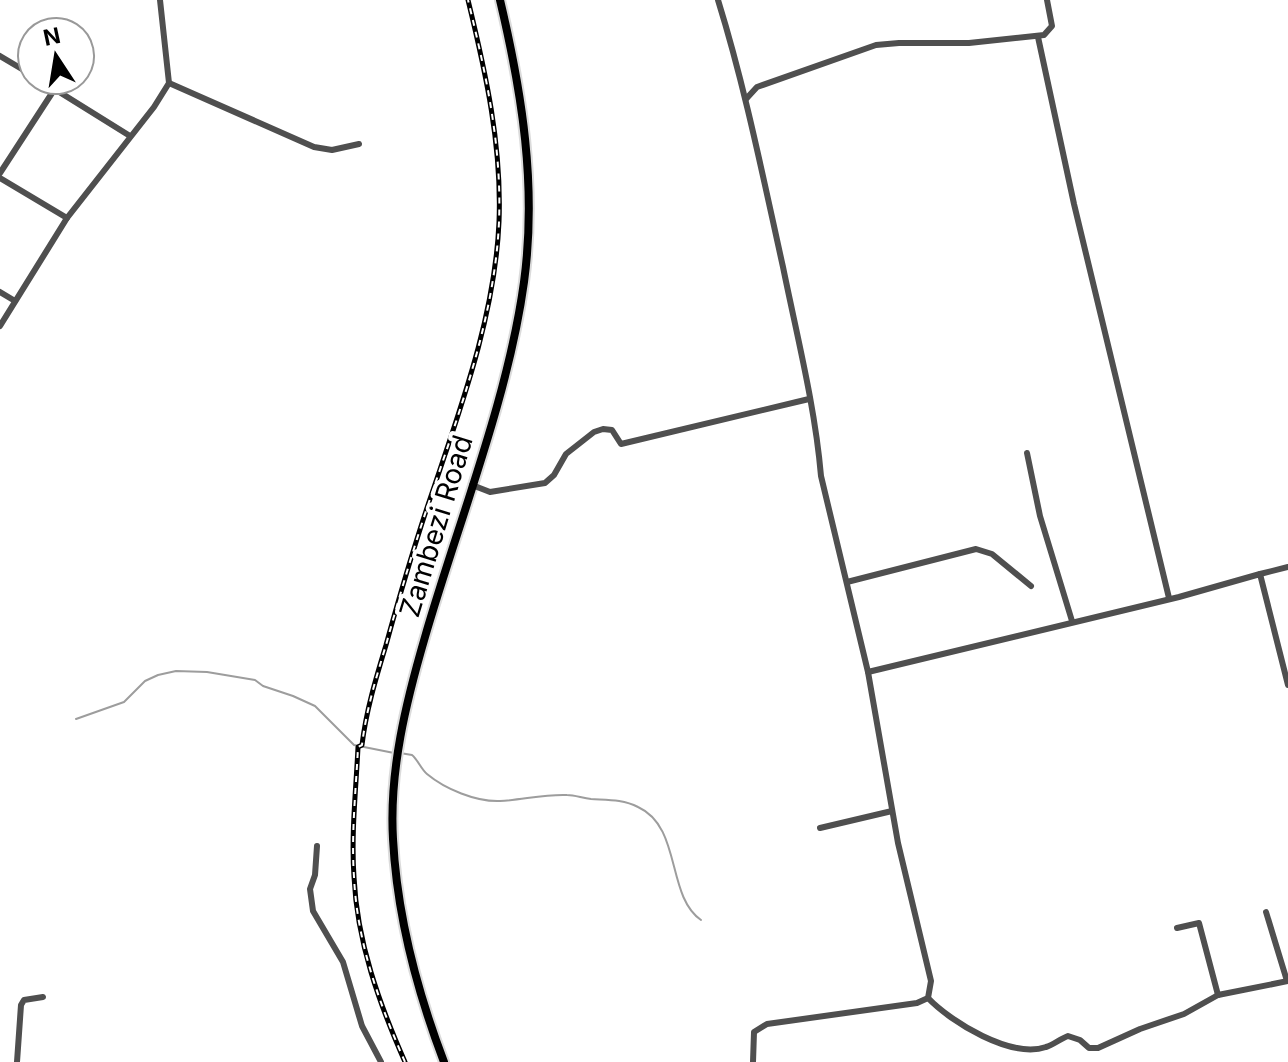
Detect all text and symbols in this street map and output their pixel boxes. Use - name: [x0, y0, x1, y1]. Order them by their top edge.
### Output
- north arrow: [16, 16, 96, 96]
- text: N: [41, 22, 63, 51]
- street label: Zambezi Road: [392, 431, 480, 621]

